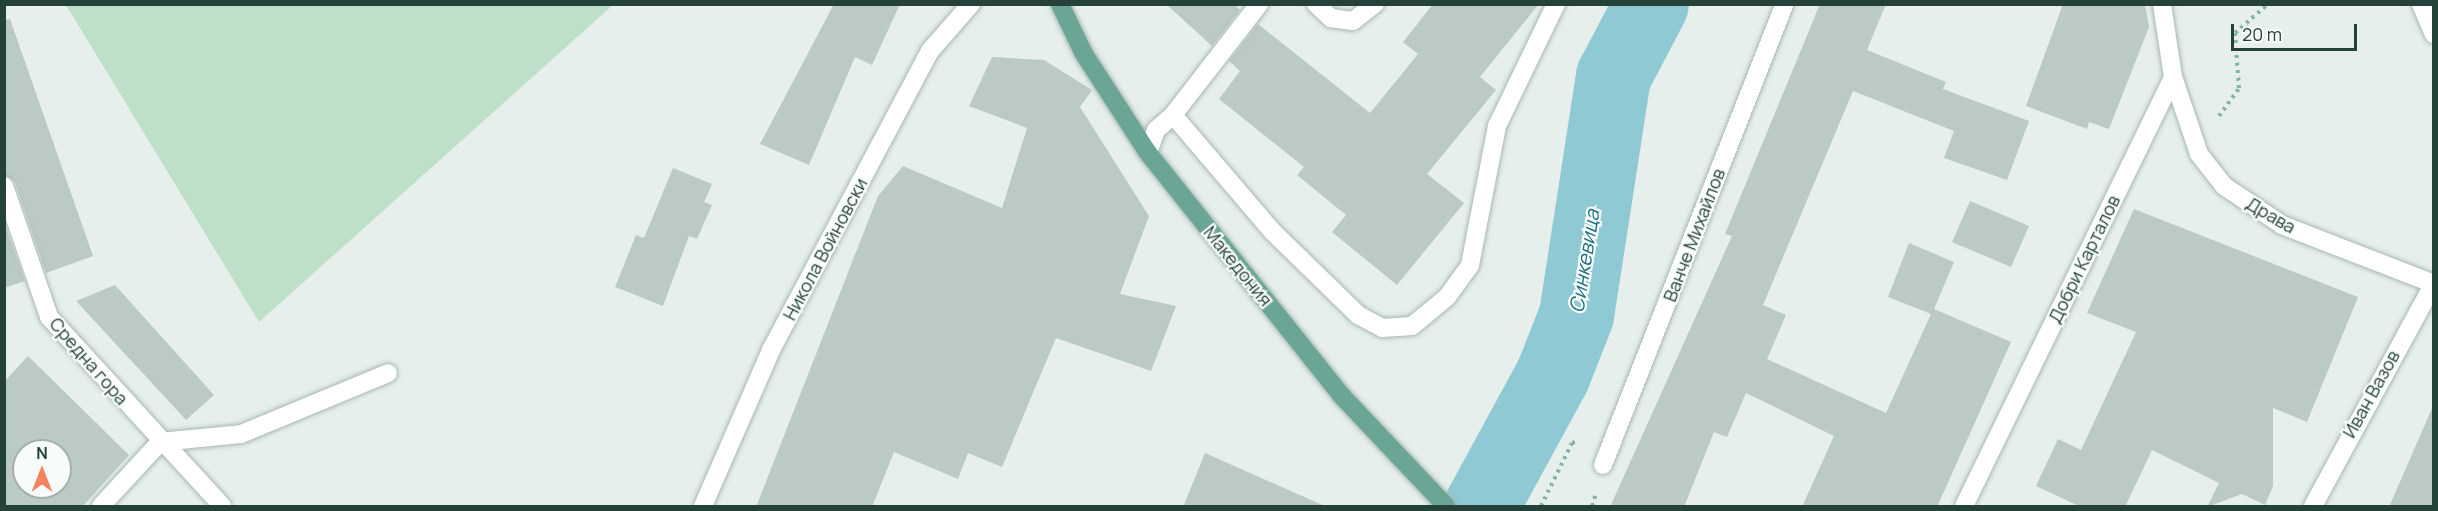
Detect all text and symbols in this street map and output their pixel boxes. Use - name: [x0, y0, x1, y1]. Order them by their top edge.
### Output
- scale bar: [2234, 12, 2360, 50]
- text: 20 m: [2242, 22, 2282, 46]
- street label: Ванче Михайлов: [1659, 165, 1729, 305]
- street label: Никола Войновски: [778, 174, 872, 324]
- street label: Добри Карталов: [2044, 192, 2124, 326]
- street label: Драва: [2242, 192, 2300, 238]
- water label: Синкевица: [1564, 208, 1604, 314]
- street label: Македония: [1199, 222, 1277, 310]
- street label: Средна гора: [45, 313, 133, 409]
- street label: Иван Вазов: [2338, 347, 2404, 441]
- north arrow: [12, 439, 72, 499]
- text: N: [36, 442, 48, 464]

